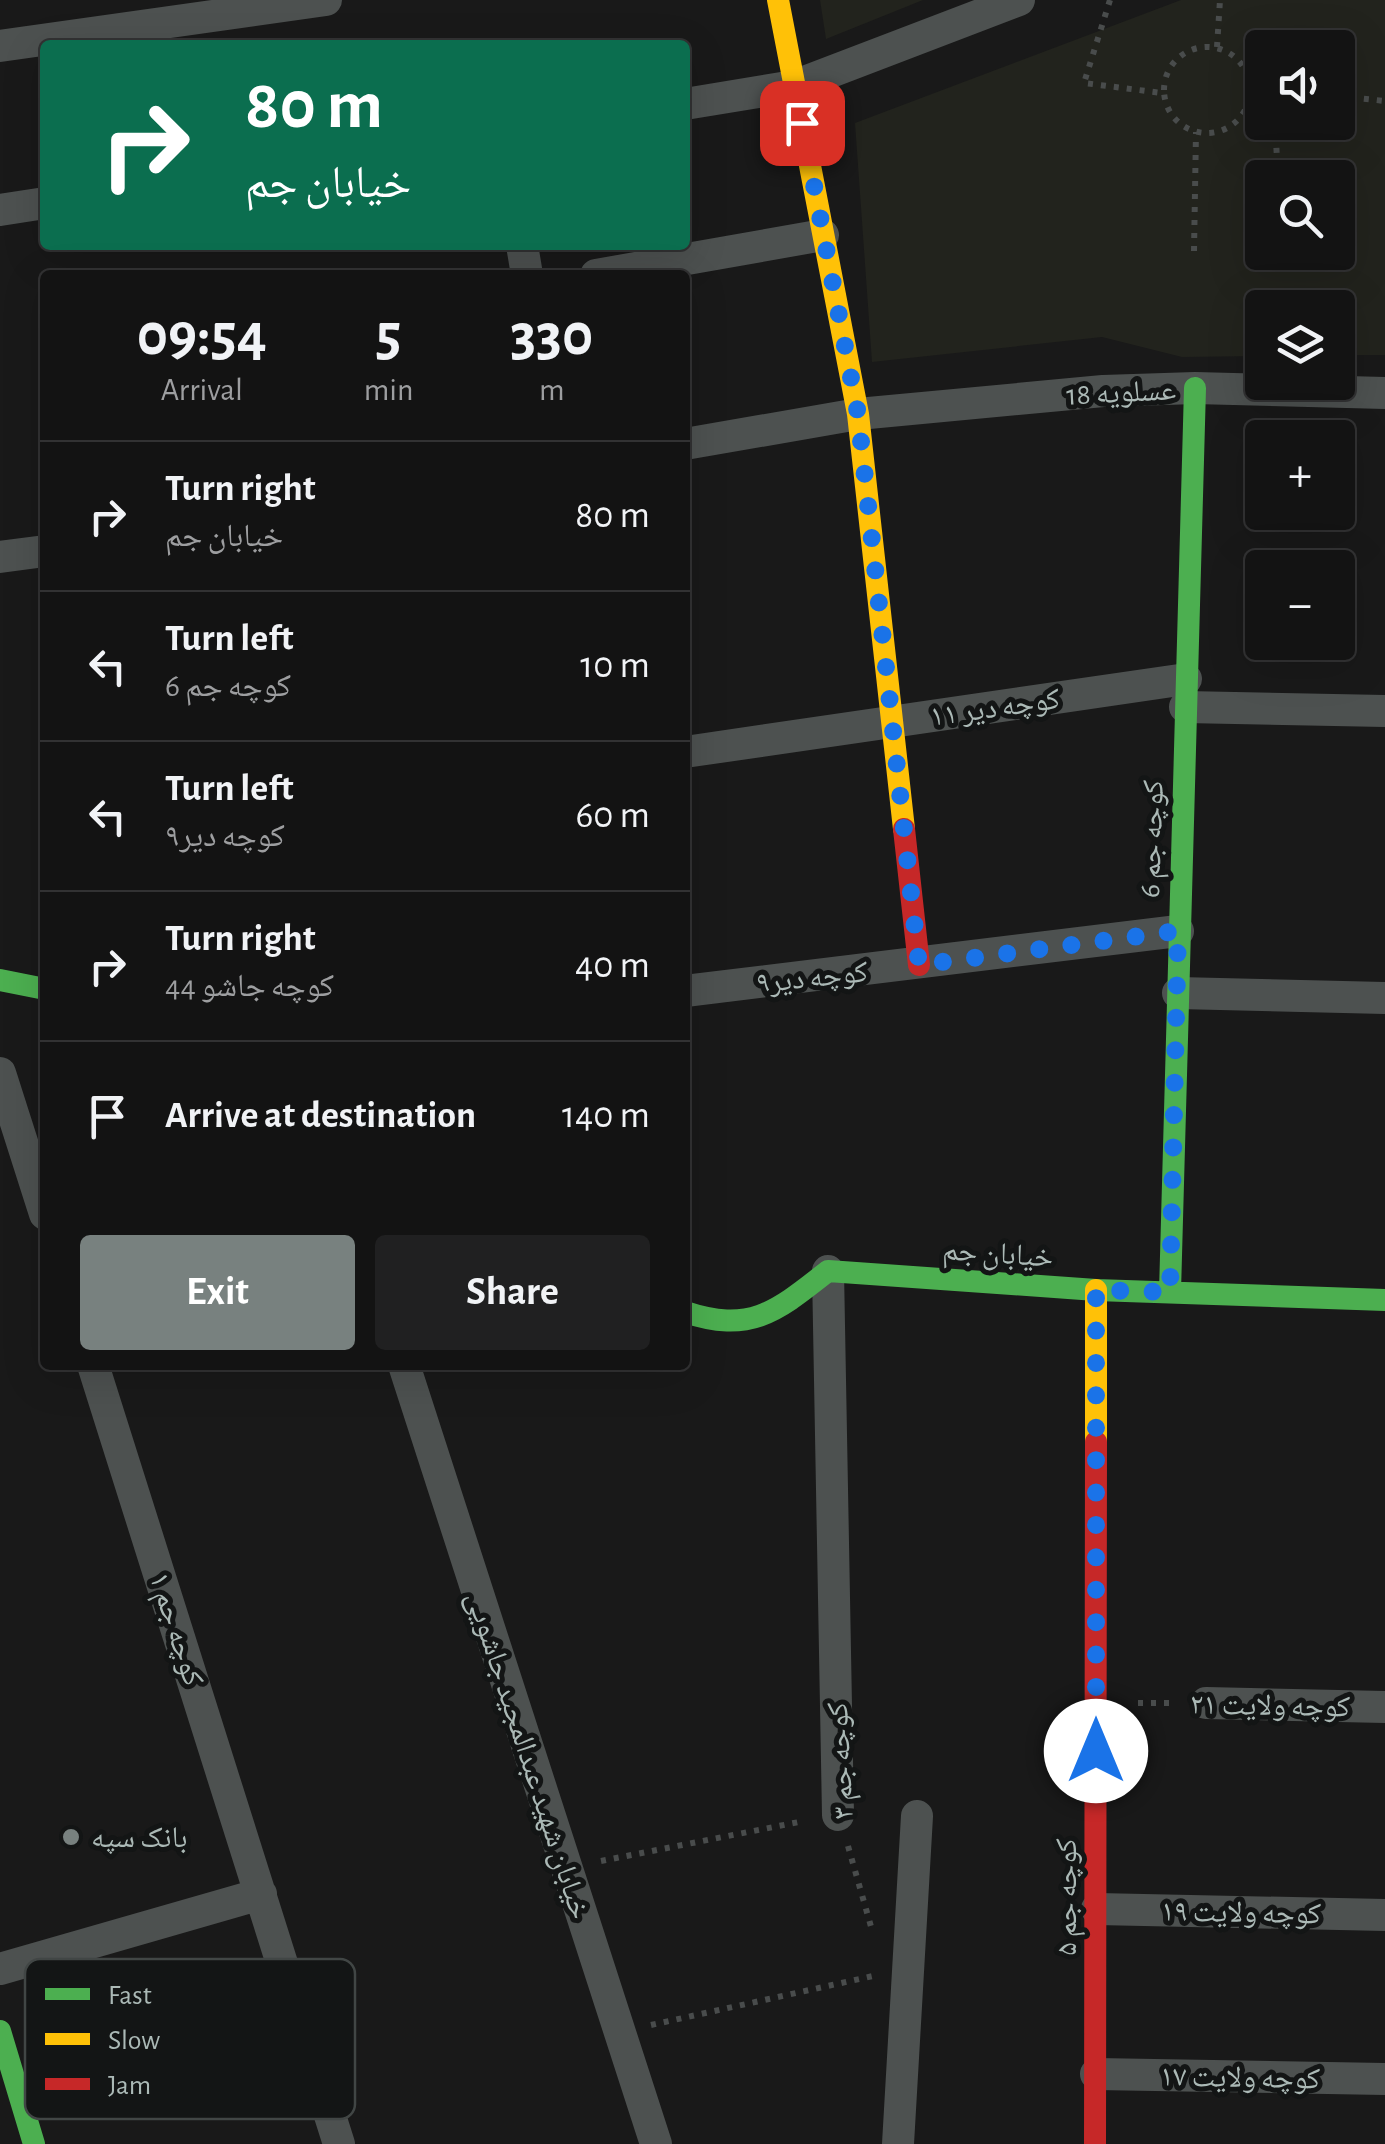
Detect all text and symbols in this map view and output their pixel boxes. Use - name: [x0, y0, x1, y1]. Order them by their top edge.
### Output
- map controls: [1245, 30, 1355, 660]
- button: sound: [1245, 30, 1355, 140]
- text: 80 m: [245, 71, 383, 141]
- icon: right: [80, 80, 210, 210]
- pin: [760, 81, 845, 166]
- icon: arrive: [775, 96, 830, 151]
- button: search: [1245, 160, 1355, 270]
- text: خیابان جم: [245, 161, 411, 206]
- button: layers: [1245, 290, 1355, 400]
- text: 09:54: [137, 306, 267, 366]
- text: 5: [376, 306, 402, 366]
- text: 330: [510, 306, 593, 366]
- text: Arrival: [161, 374, 243, 406]
- text: min: [364, 374, 413, 406]
- text: m: [539, 374, 565, 406]
- street label: عسلویه 18: [1065, 375, 1177, 411]
- button: +: [1245, 420, 1355, 530]
- text: Turn right: [165, 470, 315, 508]
- icon: right: [80, 489, 135, 544]
- text: 80 m: [575, 497, 650, 535]
- text: خیابان جم: [165, 520, 283, 552]
- button: −: [1245, 550, 1355, 660]
- text: Turn left: [165, 620, 293, 658]
- icon: left: [80, 639, 135, 694]
- text: 10 m: [580, 647, 650, 685]
- text: کوچه جم 6: [165, 670, 291, 702]
- street label: کوچه دیر ۱۱: [928, 684, 1062, 733]
- text: Turn left: [165, 770, 293, 808]
- street label: کوچه جم 6: [1135, 780, 1173, 899]
- icon: left: [80, 789, 135, 844]
- text: 60 m: [575, 797, 650, 835]
- text: کوچه دیر۹: [165, 820, 285, 852]
- text: Turn right: [165, 920, 315, 958]
- icon: right: [80, 939, 135, 994]
- text: 40 m: [575, 947, 650, 985]
- street label: کوچه دیر۹: [755, 957, 870, 1000]
- text: کوچه جاشو 44: [165, 970, 334, 1002]
- icon: arrive: [80, 1089, 135, 1144]
- text: Arrive at destination: [165, 1097, 476, 1135]
- text: 140 m: [562, 1097, 650, 1135]
- button: Exit: [80, 1235, 355, 1350]
- button: Share: [375, 1235, 650, 1350]
- street label: خیابان جم: [941, 1235, 1054, 1277]
- street label: کوچه جم ۱: [140, 1569, 208, 1691]
- street label: خیابان شهید عبدالمجید جاشویی: [459, 1588, 595, 1923]
- street label: کوچه ولایت ۲۱: [1190, 1690, 1350, 1724]
- position arrow: [1044, 1699, 1148, 1803]
- street label: کوچه جم ۳: [823, 1701, 863, 1820]
- place label: بانک سپه: [91, 1823, 187, 1855]
- marker: بانک سپه: [60, 1826, 82, 1848]
- street label: کوچه جم ۵: [1052, 1838, 1086, 1956]
- street label: کوچه ولایت ۱۹: [1161, 1897, 1321, 1931]
- legend: [25, 1959, 355, 2119]
- text: Fast: [108, 1982, 152, 2010]
- text: Slow: [108, 2027, 160, 2055]
- street label: کوچه ولایت ۱۷: [1160, 2062, 1320, 2096]
- text: Jam: [108, 2072, 151, 2100]

